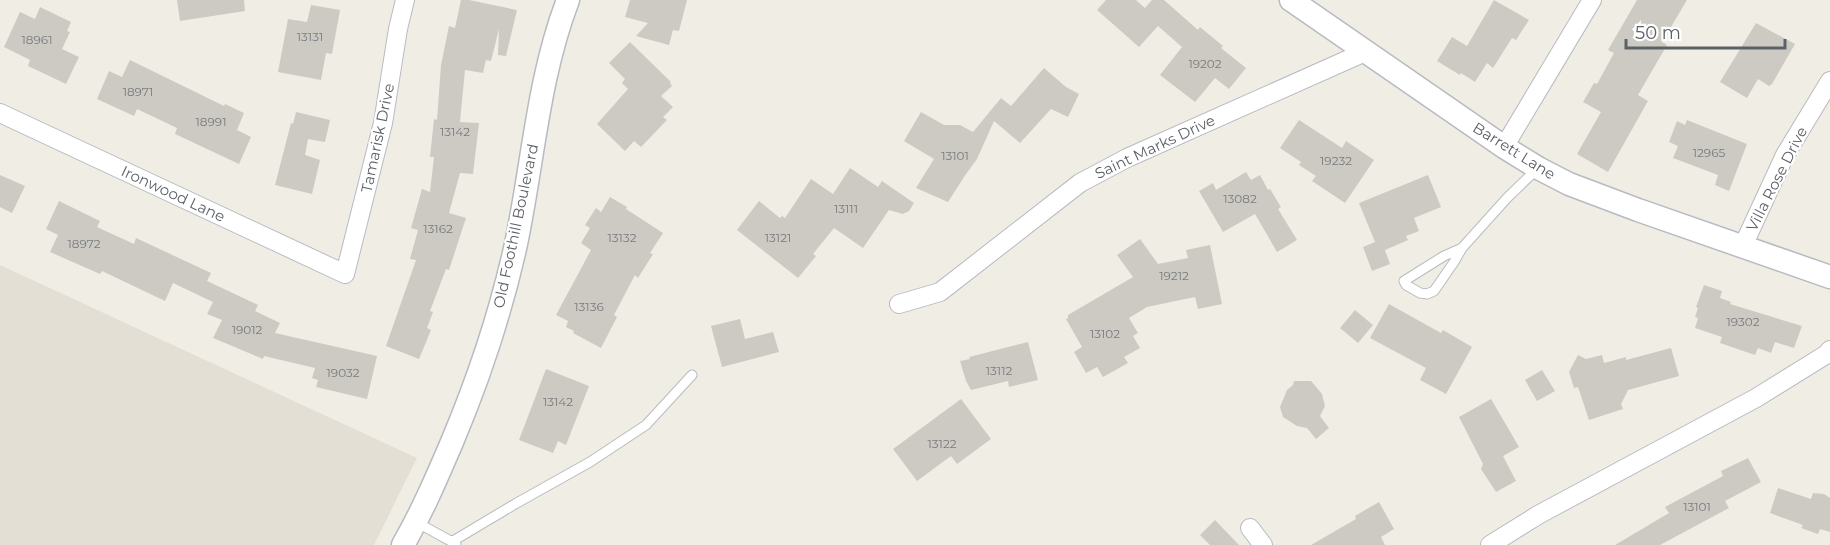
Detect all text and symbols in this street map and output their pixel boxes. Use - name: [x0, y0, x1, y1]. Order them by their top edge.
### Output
- scale bar: [1626, 12, 1785, 50]
- text: 50 m: [1635, 22, 1681, 44]
- house number: 13131: [297, 29, 323, 44]
- house number: 18961: [22, 32, 52, 47]
- house number: 19202: [1188, 56, 1222, 71]
- street label: Tamarisk Drive: [357, 82, 398, 194]
- house number: 18971: [123, 84, 153, 99]
- street label: Saint Marks Drive: [1092, 110, 1218, 183]
- house number: 18991: [196, 114, 226, 129]
- street label: Barrett Lane: [1469, 118, 1559, 183]
- street label: Villa Rose Drive: [1742, 123, 1811, 234]
- house number: 13142: [440, 124, 470, 139]
- street label: Old Foothill Boulevard: [489, 142, 542, 310]
- house number: 12965: [1693, 145, 1725, 160]
- house number: 13101: [941, 148, 969, 163]
- house number: 19232: [1320, 153, 1352, 168]
- street label: Ironwood Lane: [118, 161, 228, 226]
- house number: 13082: [1223, 191, 1257, 206]
- house number: 13111: [834, 201, 858, 216]
- house number: 13162: [423, 221, 453, 236]
- house number: 13132: [608, 230, 637, 245]
- house number: 13121: [765, 230, 791, 245]
- house number: 18972: [67, 236, 101, 251]
- house number: 19212: [1159, 268, 1189, 283]
- house number: 13136: [574, 299, 604, 314]
- house number: 19302: [1726, 314, 1760, 329]
- house number: 19012: [232, 322, 263, 337]
- house number: 13102: [1090, 326, 1120, 341]
- house number: 13112: [986, 363, 1012, 378]
- house number: 19032: [327, 365, 360, 380]
- house number: 13142: [543, 394, 573, 409]
- house number: 13122: [927, 436, 957, 451]
- house number: 13101: [1683, 499, 1711, 514]

